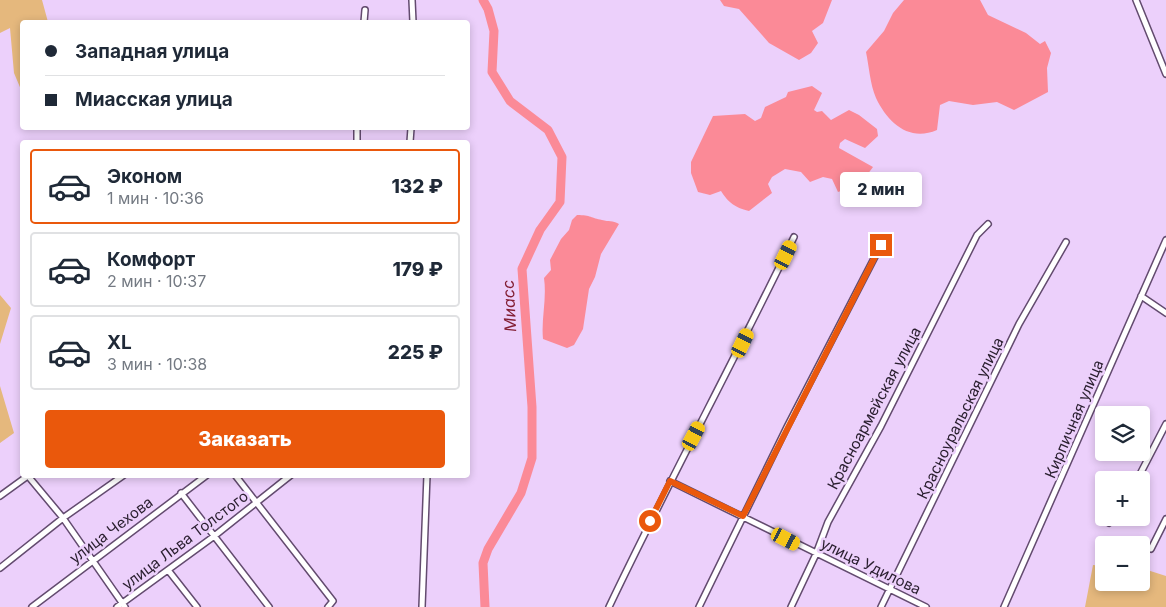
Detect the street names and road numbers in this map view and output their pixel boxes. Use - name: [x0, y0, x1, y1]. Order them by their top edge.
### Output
- street label: Красноармейская улица: [823, 323, 925, 493]
- street label: Красноуральская улица: [913, 334, 1007, 502]
- street label: Кирпичная улица: [1040, 357, 1108, 481]
- street label: улица Льва Толстого: [118, 486, 252, 594]
- street label: улица Чехова: [66, 492, 156, 568]
- street label: улица Удилова: [818, 534, 924, 598]

